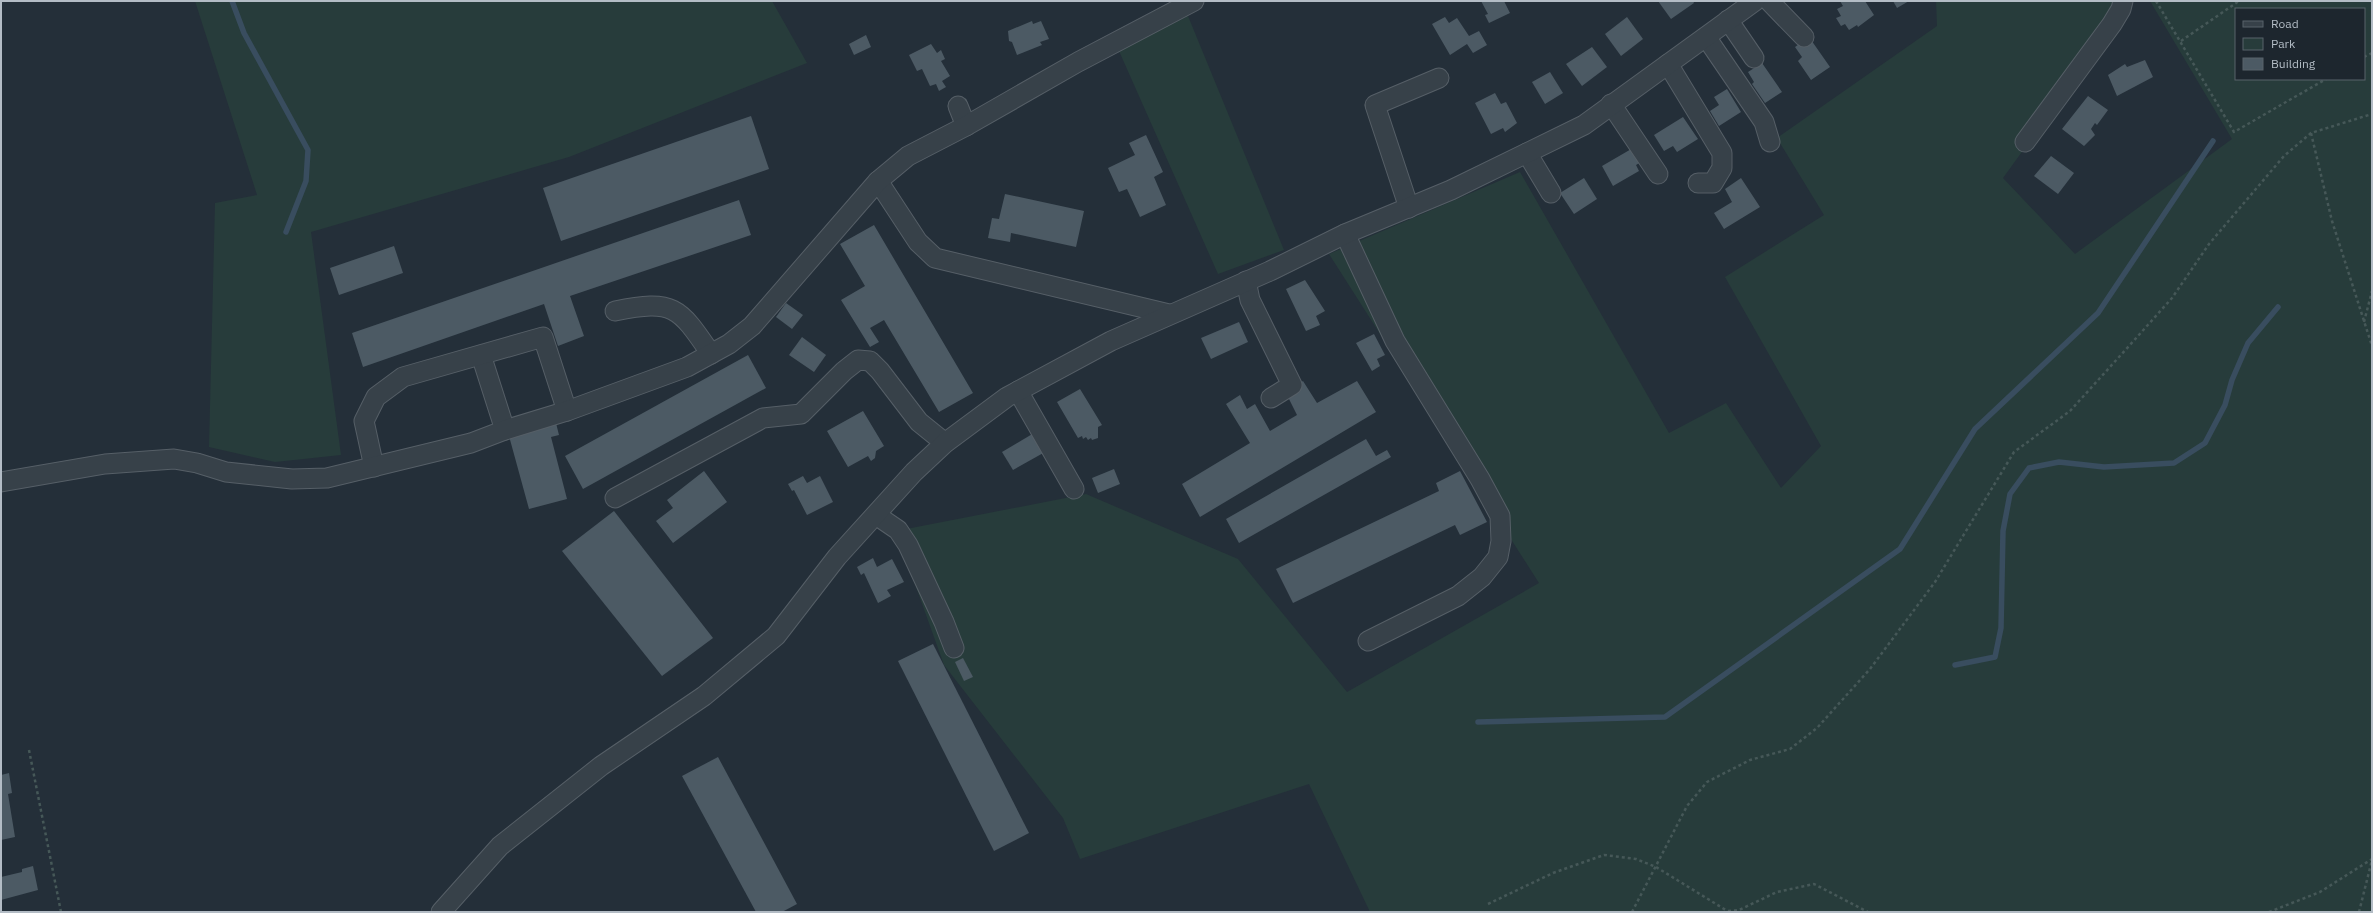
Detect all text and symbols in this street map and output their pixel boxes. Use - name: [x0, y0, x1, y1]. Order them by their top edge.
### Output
- legend: [2235, 8, 2365, 80]
- text: Road: [2271, 16, 2299, 31]
- text: Park: [2271, 36, 2296, 51]
- text: Building: [2271, 56, 2316, 71]

